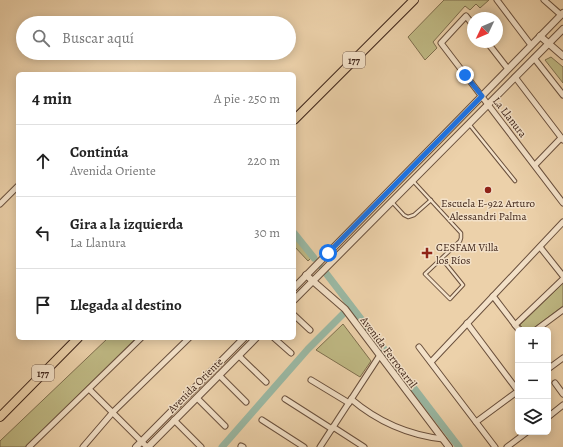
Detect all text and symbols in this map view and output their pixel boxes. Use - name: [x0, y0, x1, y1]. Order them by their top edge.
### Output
- north arrow: [467, 12, 503, 48]
- search box: [16, 16, 296, 60]
- icon: search: [30, 27, 52, 49]
- text: Buscar aquí: [62, 28, 134, 48]
- road number: 177: [343, 52, 365, 68]
- route end: [456, 66, 474, 84]
- text: 4 min: [32, 87, 72, 110]
- text: A pie · 250 m: [214, 90, 280, 107]
- street label: La Llanura: [489, 94, 531, 141]
- text: Continúa: [70, 142, 128, 162]
- icon: ahead: [32, 150, 54, 172]
- text: 220 m: [247, 152, 280, 169]
- text: Avenida Oriente: [70, 162, 156, 179]
- marker: Escuela E-922 Arturo Alessandri Palma: [483, 185, 493, 195]
- place label: Escuela E-922 Arturo Alessandri Palma: [441, 196, 536, 224]
- text: Gira a la izquierda: [70, 214, 183, 234]
- icon: left: [32, 222, 54, 244]
- text: 30 m: [254, 224, 280, 241]
- text: La Llanura: [70, 234, 126, 251]
- place label: CESFAM Villa los Ríos: [436, 240, 499, 268]
- route start: [319, 244, 337, 262]
- marker: CESFAM Villa los Ríos: [421, 247, 433, 259]
- icon: arrive: [32, 294, 54, 316]
- text: Llegada al destino: [70, 295, 182, 315]
- street label: Avenida Ferrocarril: [356, 313, 421, 391]
- map controls: [515, 327, 551, 435]
- button: +: [515, 327, 551, 363]
- street label: Avenida Oriente: [164, 354, 226, 417]
- button: −: [515, 363, 551, 399]
- road number: 177: [32, 365, 54, 381]
- button: layers: [515, 399, 551, 435]

